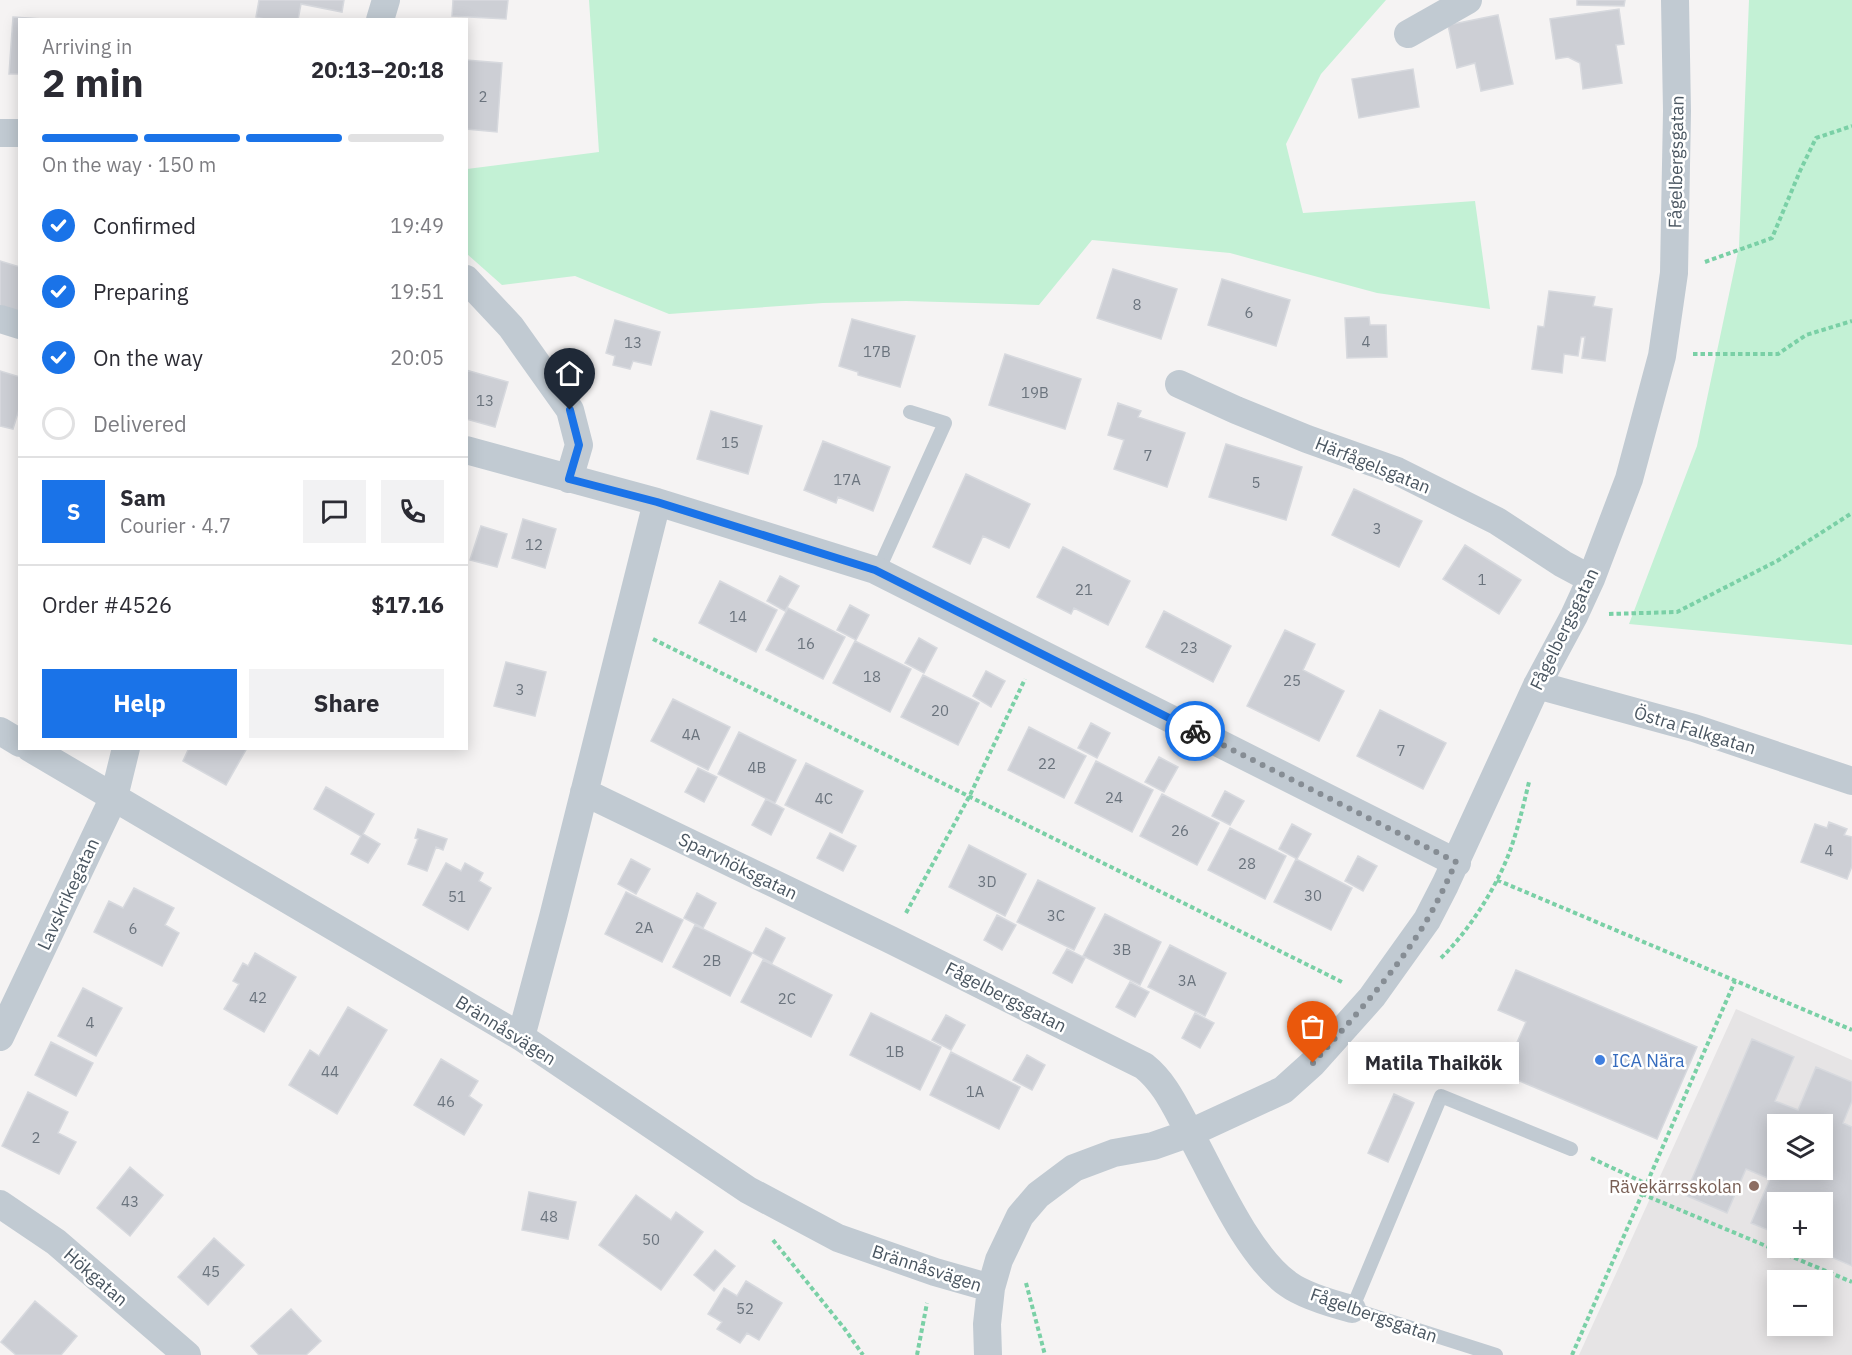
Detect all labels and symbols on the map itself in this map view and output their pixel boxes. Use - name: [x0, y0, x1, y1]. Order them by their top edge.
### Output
- house number: 2: [478, 87, 488, 106]
- street label: Fågelbergsgatan: [1663, 95, 1689, 229]
- house number: 8: [1132, 295, 1142, 314]
- house number: 6: [1244, 303, 1254, 322]
- house number: 4: [1361, 332, 1371, 351]
- house number: 13: [624, 333, 642, 352]
- house number: 17B: [863, 342, 891, 361]
- pin: [544, 348, 595, 410]
- house number: 19B: [1021, 383, 1049, 402]
- house number: 13: [476, 391, 494, 410]
- street label: Härfågelsgatan: [1312, 431, 1434, 499]
- house number: 15: [721, 433, 739, 452]
- house number: 7: [1143, 446, 1153, 465]
- house number: 17A: [833, 470, 861, 489]
- house number: 5: [1251, 473, 1261, 492]
- house number: 3: [1372, 519, 1382, 538]
- house number: 12: [525, 535, 543, 554]
- street label: Fågelbergsgatan: [1525, 564, 1603, 694]
- house number: 1: [1477, 570, 1487, 589]
- house number: 21: [1075, 580, 1093, 599]
- house number: 14: [729, 607, 747, 626]
- house number: 16: [797, 634, 815, 653]
- house number: 23: [1180, 638, 1198, 657]
- house number: 18: [863, 667, 881, 686]
- house number: 25: [1283, 671, 1301, 690]
- house number: 3: [515, 680, 525, 699]
- house number: 20: [931, 701, 949, 720]
- courier: [1165, 701, 1225, 761]
- street label: Östra Falkgatan: [1631, 701, 1759, 759]
- house number: 4A: [682, 725, 701, 744]
- house number: 7: [1396, 741, 1406, 760]
- house number: 22: [1038, 754, 1056, 773]
- house number: 4B: [748, 758, 766, 777]
- house number: 24: [1105, 788, 1123, 807]
- house number: 4C: [815, 789, 833, 808]
- house number: 26: [1171, 821, 1189, 840]
- street label: Sparvhöksgatan: [675, 827, 801, 905]
- street label: Lavskrikegatan: [32, 834, 104, 954]
- house number: 4: [1824, 841, 1834, 860]
- house number: 28: [1238, 854, 1256, 873]
- house number: 3D: [977, 872, 997, 891]
- house number: 30: [1304, 886, 1322, 905]
- house number: 51: [448, 887, 466, 906]
- house number: 3C: [1047, 906, 1065, 925]
- house number: 2A: [635, 918, 654, 937]
- house number: 6: [128, 919, 138, 938]
- house number: 3B: [1113, 940, 1131, 959]
- house number: 2B: [703, 951, 721, 970]
- street label: Fågelbergsgatan: [942, 957, 1070, 1037]
- house number: 3A: [1178, 971, 1197, 990]
- house number: 42: [249, 988, 267, 1007]
- house number: 2C: [778, 989, 796, 1008]
- street label: Brännåsvägen: [451, 990, 561, 1070]
- pin: [1287, 1001, 1338, 1063]
- house number: 4: [85, 1013, 95, 1032]
- house number: 1B: [886, 1042, 904, 1061]
- callout: Matila Thaikök: [1349, 1042, 1520, 1084]
- place label: ICA Nära: [1612, 1049, 1685, 1072]
- marker: ICA Nära: [1593, 1053, 1607, 1067]
- house number: 44: [321, 1062, 339, 1081]
- house number: 1A: [966, 1082, 985, 1101]
- house number: 46: [437, 1092, 455, 1111]
- house number: 2: [31, 1128, 41, 1147]
- place label: Rävekärrsskolan: [1609, 1175, 1742, 1198]
- marker: Rävekärrsskolan: [1747, 1179, 1761, 1193]
- house number: 43: [121, 1192, 139, 1211]
- house number: 48: [540, 1207, 558, 1226]
- house number: 50: [642, 1230, 660, 1249]
- street label: Brännåsvägen: [869, 1239, 985, 1297]
- street label: Hökgatan: [59, 1243, 133, 1311]
- house number: 45: [202, 1262, 220, 1281]
- street label: Fågelbergsgatan: [1307, 1282, 1441, 1348]
- house number: 52: [736, 1299, 754, 1318]

